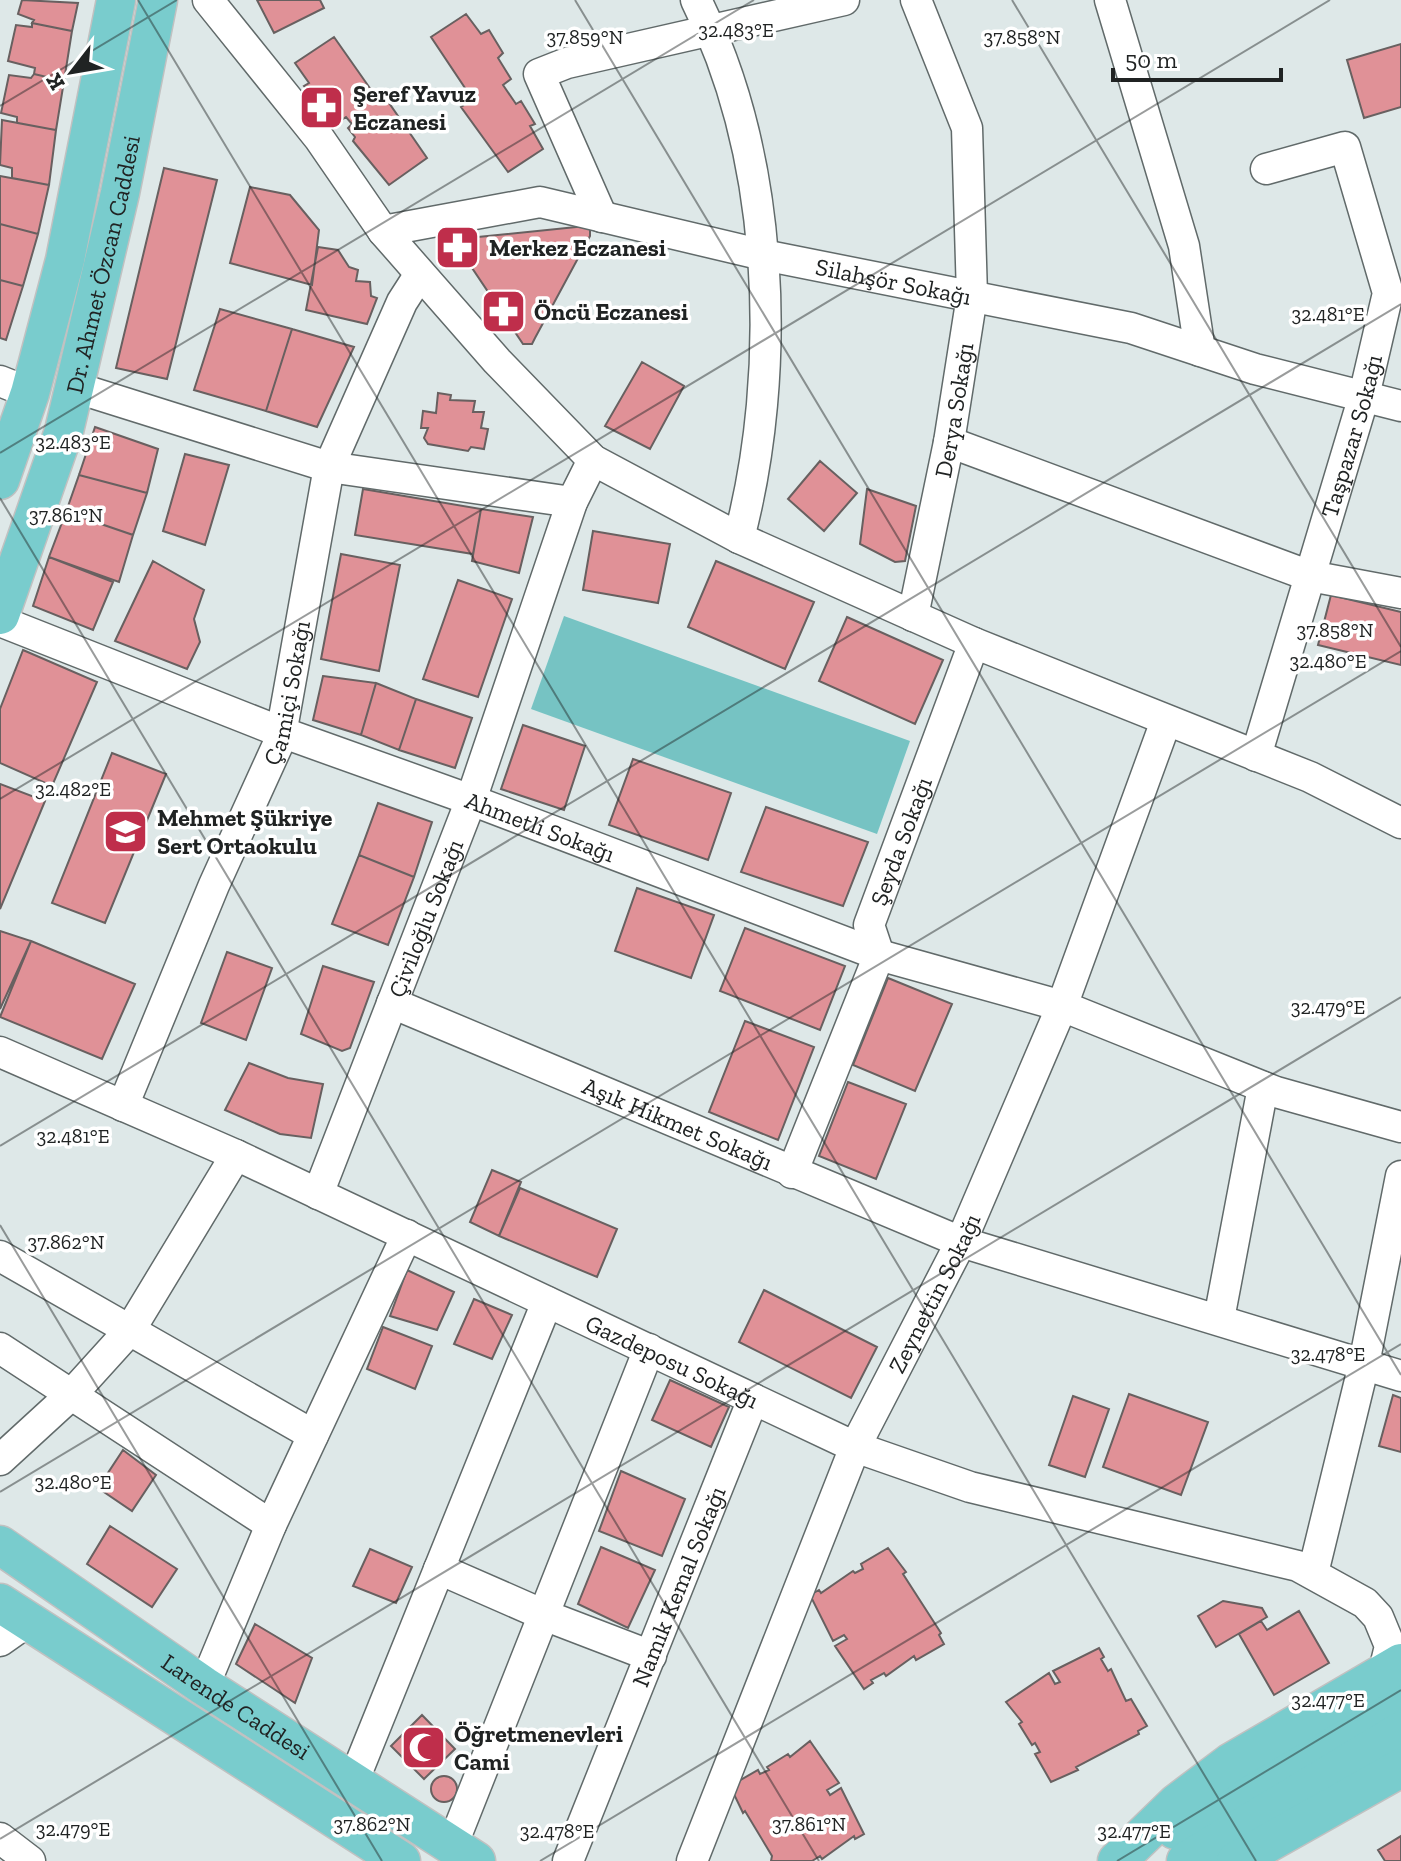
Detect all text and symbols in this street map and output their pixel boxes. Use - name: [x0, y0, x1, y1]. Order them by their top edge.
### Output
- text: 32.483°E: [698, 18, 774, 42]
- text: 37.859°N: [547, 25, 624, 49]
- text: 37.858°N: [984, 25, 1061, 49]
- north arrow: [32, 32, 112, 112]
- scale bar: [1113, 32, 1281, 82]
- text: 50 m: [1125, 45, 1178, 74]
- text: K: [40, 69, 71, 95]
- place label: Şeref Yavuz Eczanesi: [353, 79, 476, 136]
- pharmacy icon: Şeref Yavuz Eczanesi: [298, 83, 346, 131]
- street label: Dr. Ahmet Özcan Caddesi: [59, 132, 146, 396]
- pharmacy icon: Merkez Eczanesi: [434, 223, 482, 271]
- place label: Merkez Eczanesi: [489, 233, 666, 262]
- street label: Silahşör Sokağı: [813, 251, 974, 311]
- pharmacy icon: Öncü Eczanesi: [479, 287, 527, 335]
- place label: Öncü Eczanesi: [534, 297, 688, 326]
- text: 32.481°E: [1292, 302, 1364, 326]
- street label: Derya Sokağı: [928, 340, 979, 480]
- street label: Taşpazar Sokağı: [1314, 351, 1388, 521]
- text: 32.483°E: [35, 430, 111, 454]
- text: 37.861°N: [29, 503, 103, 527]
- street label: Çamiçi Sokağı: [256, 618, 316, 769]
- text: 37.858°N: [1297, 618, 1374, 642]
- text: 32.480°E: [1289, 649, 1367, 673]
- street label: Şeyda Sokağı: [863, 772, 938, 909]
- text: 32.482°E: [35, 777, 111, 801]
- street label: Ahmetli Sokağı: [461, 785, 619, 868]
- place label: Mehmet Şükriye Sert Ortaokulu: [157, 803, 333, 860]
- school or university icon: Mehmet Şükriye Sert Ortaokulu: [102, 807, 150, 855]
- street label: Çiviloğlu Sokağı: [381, 835, 469, 1001]
- text: 32.479°E: [1291, 995, 1365, 1019]
- street label: Aşık Hikmet Sokağı: [578, 1070, 777, 1176]
- text: 32.481°E: [37, 1124, 109, 1148]
- street label: Zeynettin Sokağı: [881, 1209, 986, 1378]
- text: 37.862°N: [28, 1230, 105, 1254]
- street label: Gazdeposu Sokağı: [581, 1308, 764, 1414]
- text: 32.478°E: [1291, 1342, 1365, 1366]
- text: 32.480°E: [34, 1470, 112, 1494]
- street label: Namık Kemal Sokağı: [625, 1481, 731, 1691]
- street label: Larende Caddesi: [156, 1647, 316, 1765]
- text: 32.477°E: [1291, 1688, 1365, 1712]
- place label: Öğretmenevleri Cami: [454, 1719, 623, 1776]
- mosque icon: Öğretmenevleri Cami: [399, 1723, 447, 1771]
- text: 37.862°N: [334, 1812, 411, 1836]
- text: 37.861°N: [772, 1812, 846, 1836]
- text: 32.479°E: [36, 1817, 110, 1841]
- text: 32.478°E: [520, 1819, 594, 1843]
- text: 32.477°E: [1097, 1819, 1171, 1843]

